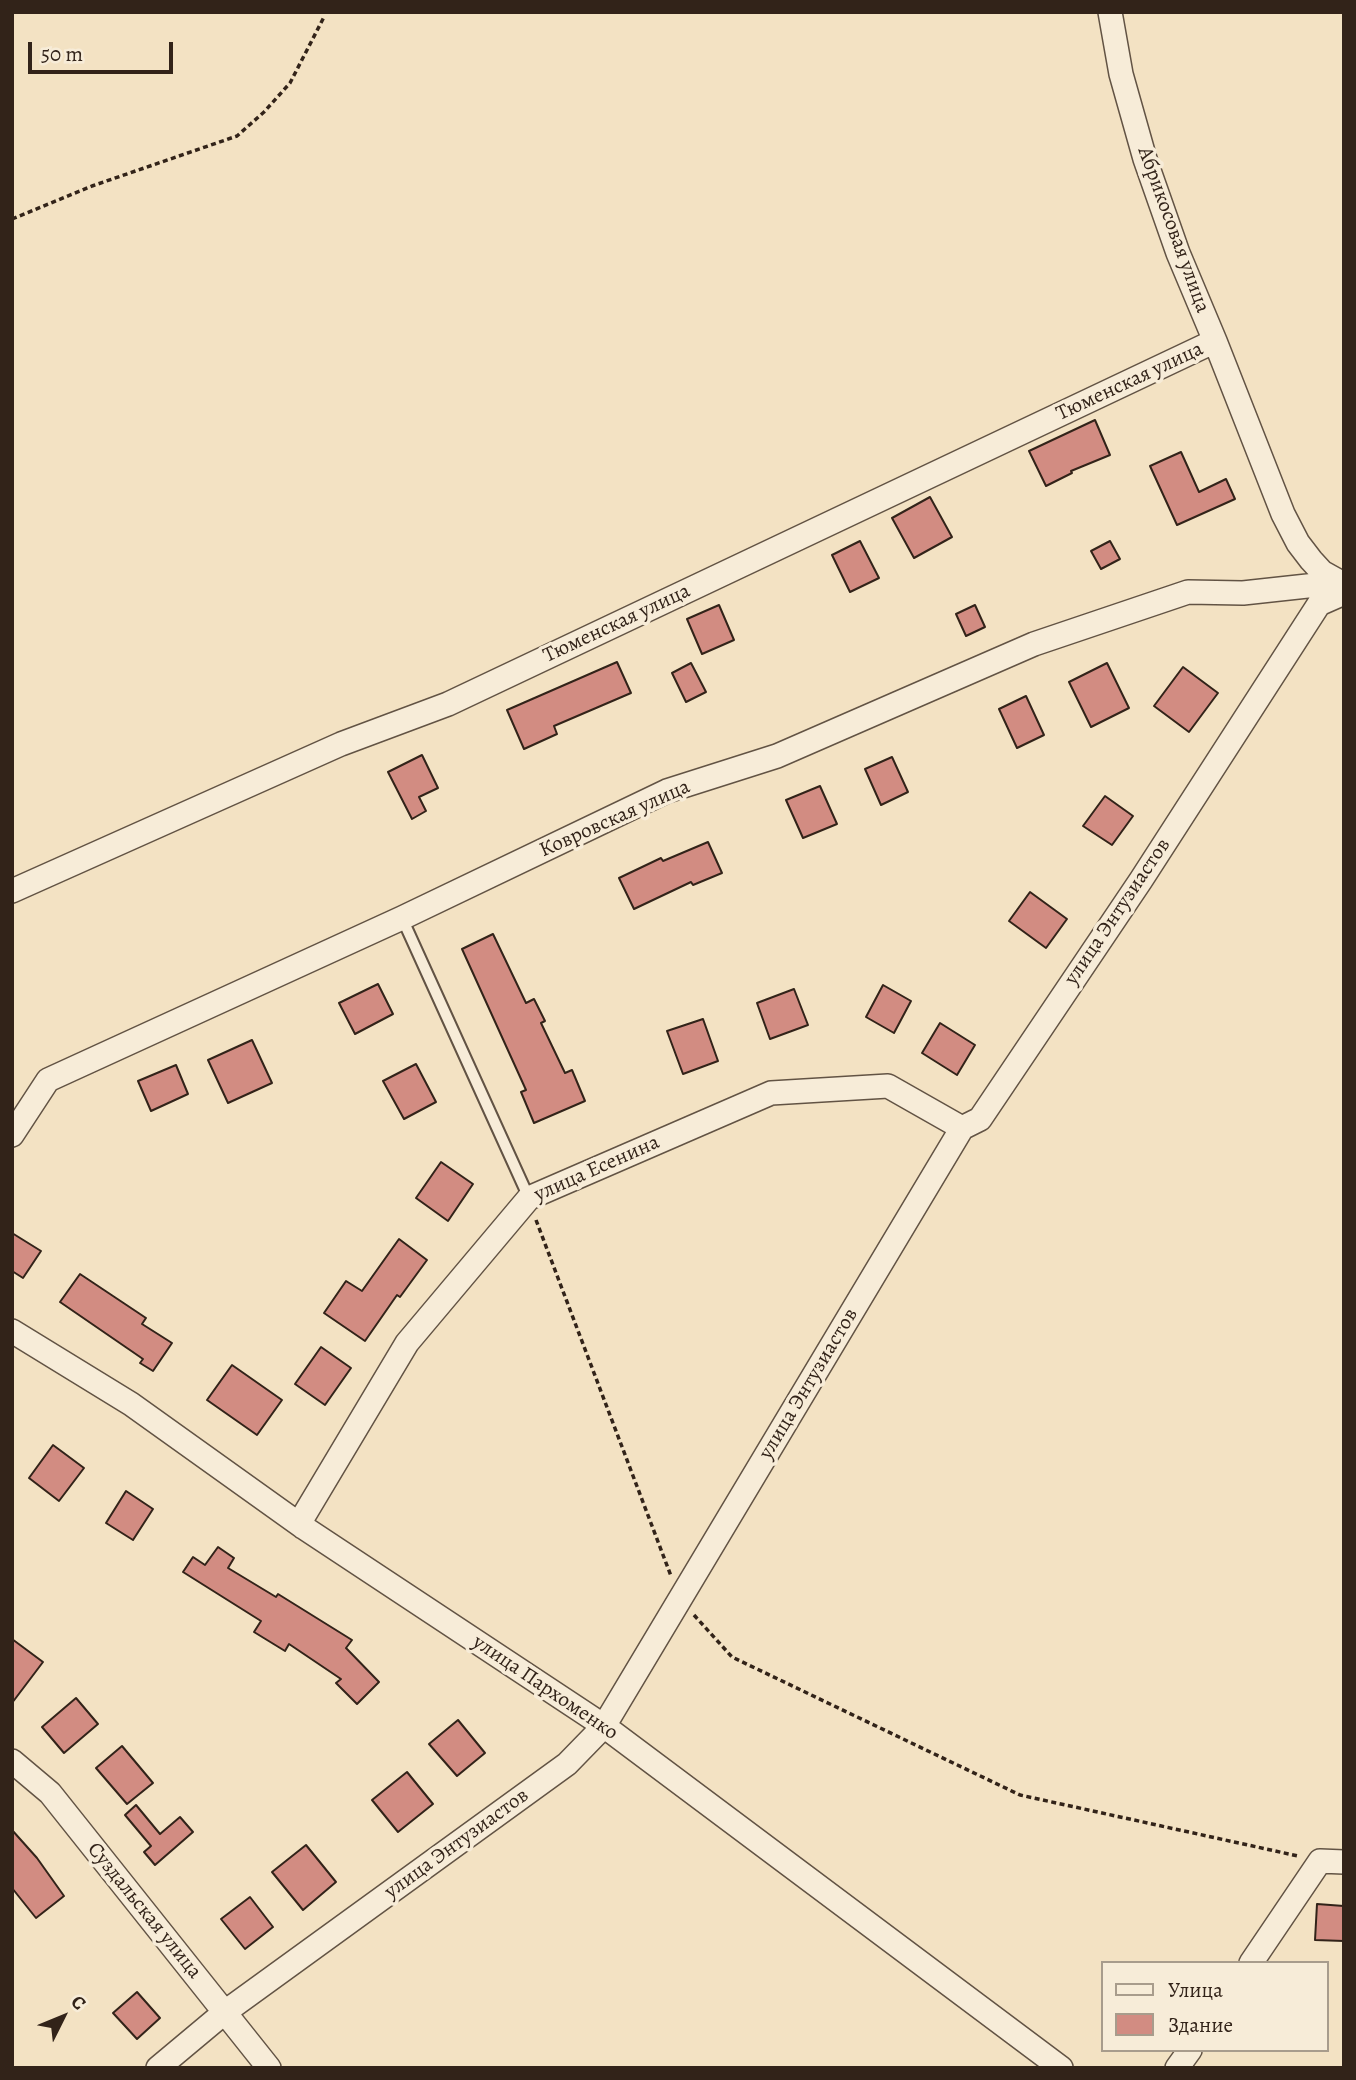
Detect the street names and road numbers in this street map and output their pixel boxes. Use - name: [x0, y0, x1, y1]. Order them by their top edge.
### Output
- street label: Абрикосовая улица: [1131, 144, 1215, 316]
- street label: Тюменская улица: [1053, 337, 1207, 427]
- street label: Тюменская улица: [540, 579, 694, 669]
- street label: Ковровская улица: [536, 775, 694, 863]
- street label: улица Энтузиастов: [1060, 834, 1176, 990]
- street label: улица Есенина: [530, 1130, 664, 1208]
- street label: улица Энтузиастов: [754, 1304, 864, 1464]
- street label: улица Пархоменко: [467, 1630, 623, 1746]
- street label: улица Энтузиастов: [380, 1783, 534, 1905]
- street label: Суздальская улица: [81, 1838, 207, 1984]

